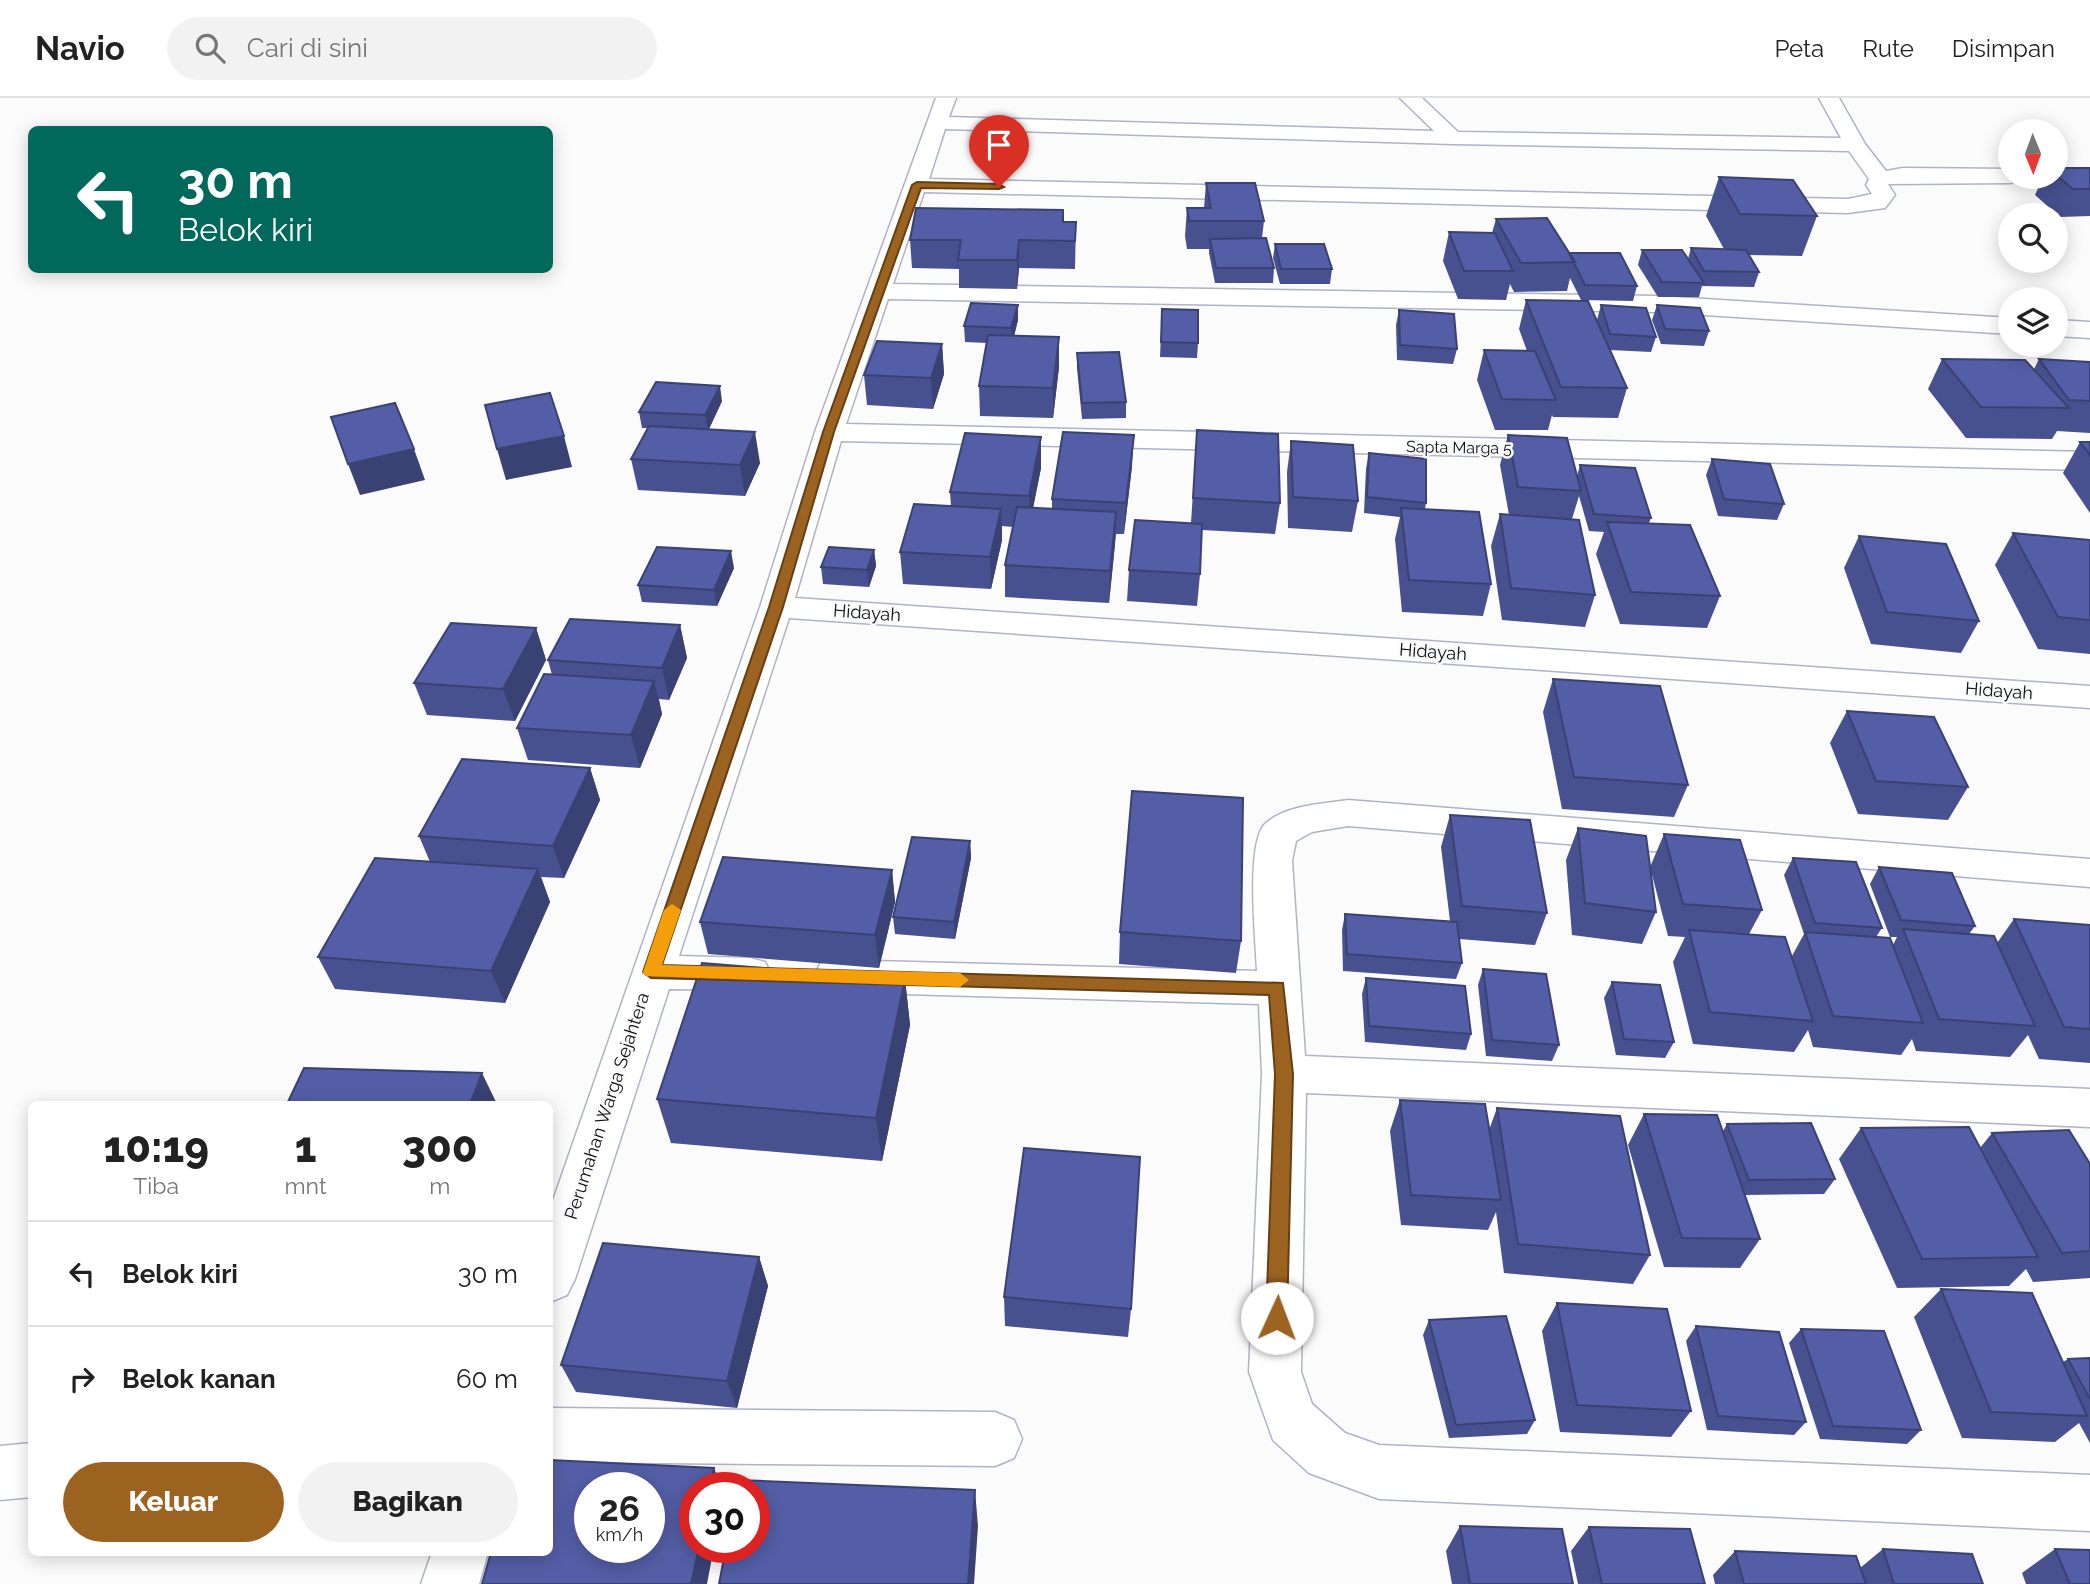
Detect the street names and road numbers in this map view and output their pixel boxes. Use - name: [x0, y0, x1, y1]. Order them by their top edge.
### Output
- street label: Sapta Marga 5: [1406, 437, 1512, 458]
- street label: Hidayah: [833, 600, 902, 625]
- street label: Hidayah: [1399, 639, 1468, 664]
- street label: Hidayah: [1965, 678, 2034, 703]
- street label: Perumahan Warga Sejahtera: [560, 990, 653, 1222]

